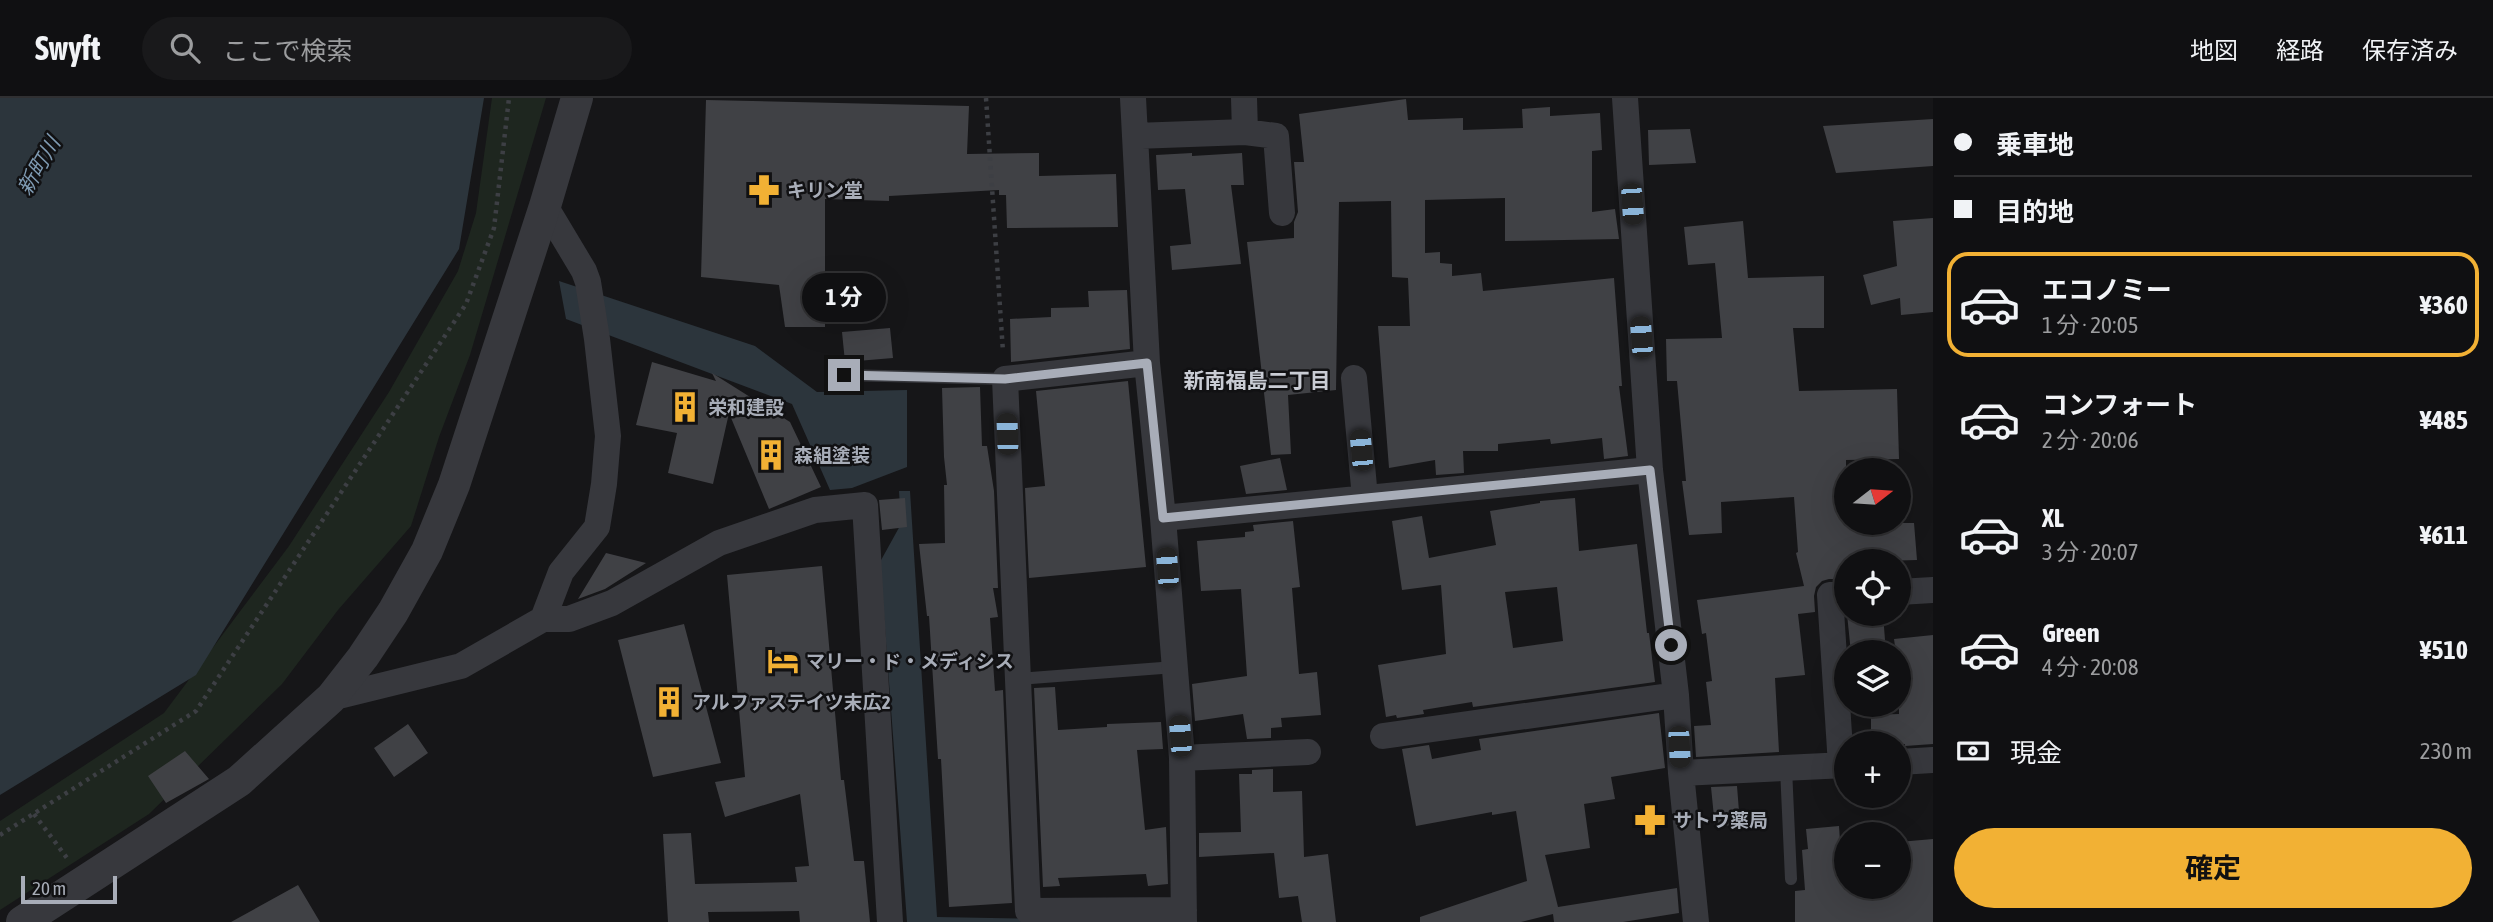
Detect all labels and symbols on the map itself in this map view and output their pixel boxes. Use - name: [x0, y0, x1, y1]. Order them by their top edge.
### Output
- water label: 新町川: [12, 130, 65, 199]
- pharmacy icon: キリン堂: [747, 173, 781, 207]
- place label: キリン堂: [787, 179, 863, 201]
- car: [1621, 182, 1644, 226]
- callout: 1 分: [802, 274, 886, 322]
- car: [1630, 315, 1653, 359]
- route end: [828, 359, 860, 391]
- district label: 新南福島二丁目: [1184, 368, 1331, 392]
- building icon: 栄和建設: [668, 390, 702, 424]
- place label: 栄和建設: [708, 396, 784, 418]
- car: [996, 413, 1019, 455]
- car: [1349, 428, 1374, 472]
- building icon: 森組塗装: [754, 438, 788, 472]
- place label: 森組塗装: [794, 444, 870, 466]
- north arrow: [1834, 458, 1911, 536]
- car: [1156, 546, 1179, 590]
- route start: [1655, 629, 1687, 661]
- hotel icon: マリー・ド・メディシス: [766, 644, 800, 678]
- place label: マリー・ド・メディシス: [806, 650, 1014, 672]
- building icon: アルファステイツ末広2: [652, 685, 686, 719]
- place label: アルファステイツ末広2: [692, 691, 891, 713]
- car: [1169, 714, 1192, 758]
- car: [1668, 725, 1691, 769]
- pharmacy icon: サトウ薬局: [1633, 803, 1667, 837]
- place label: サトウ薬局: [1673, 809, 1768, 831]
- scale bar: [21, 873, 117, 905]

